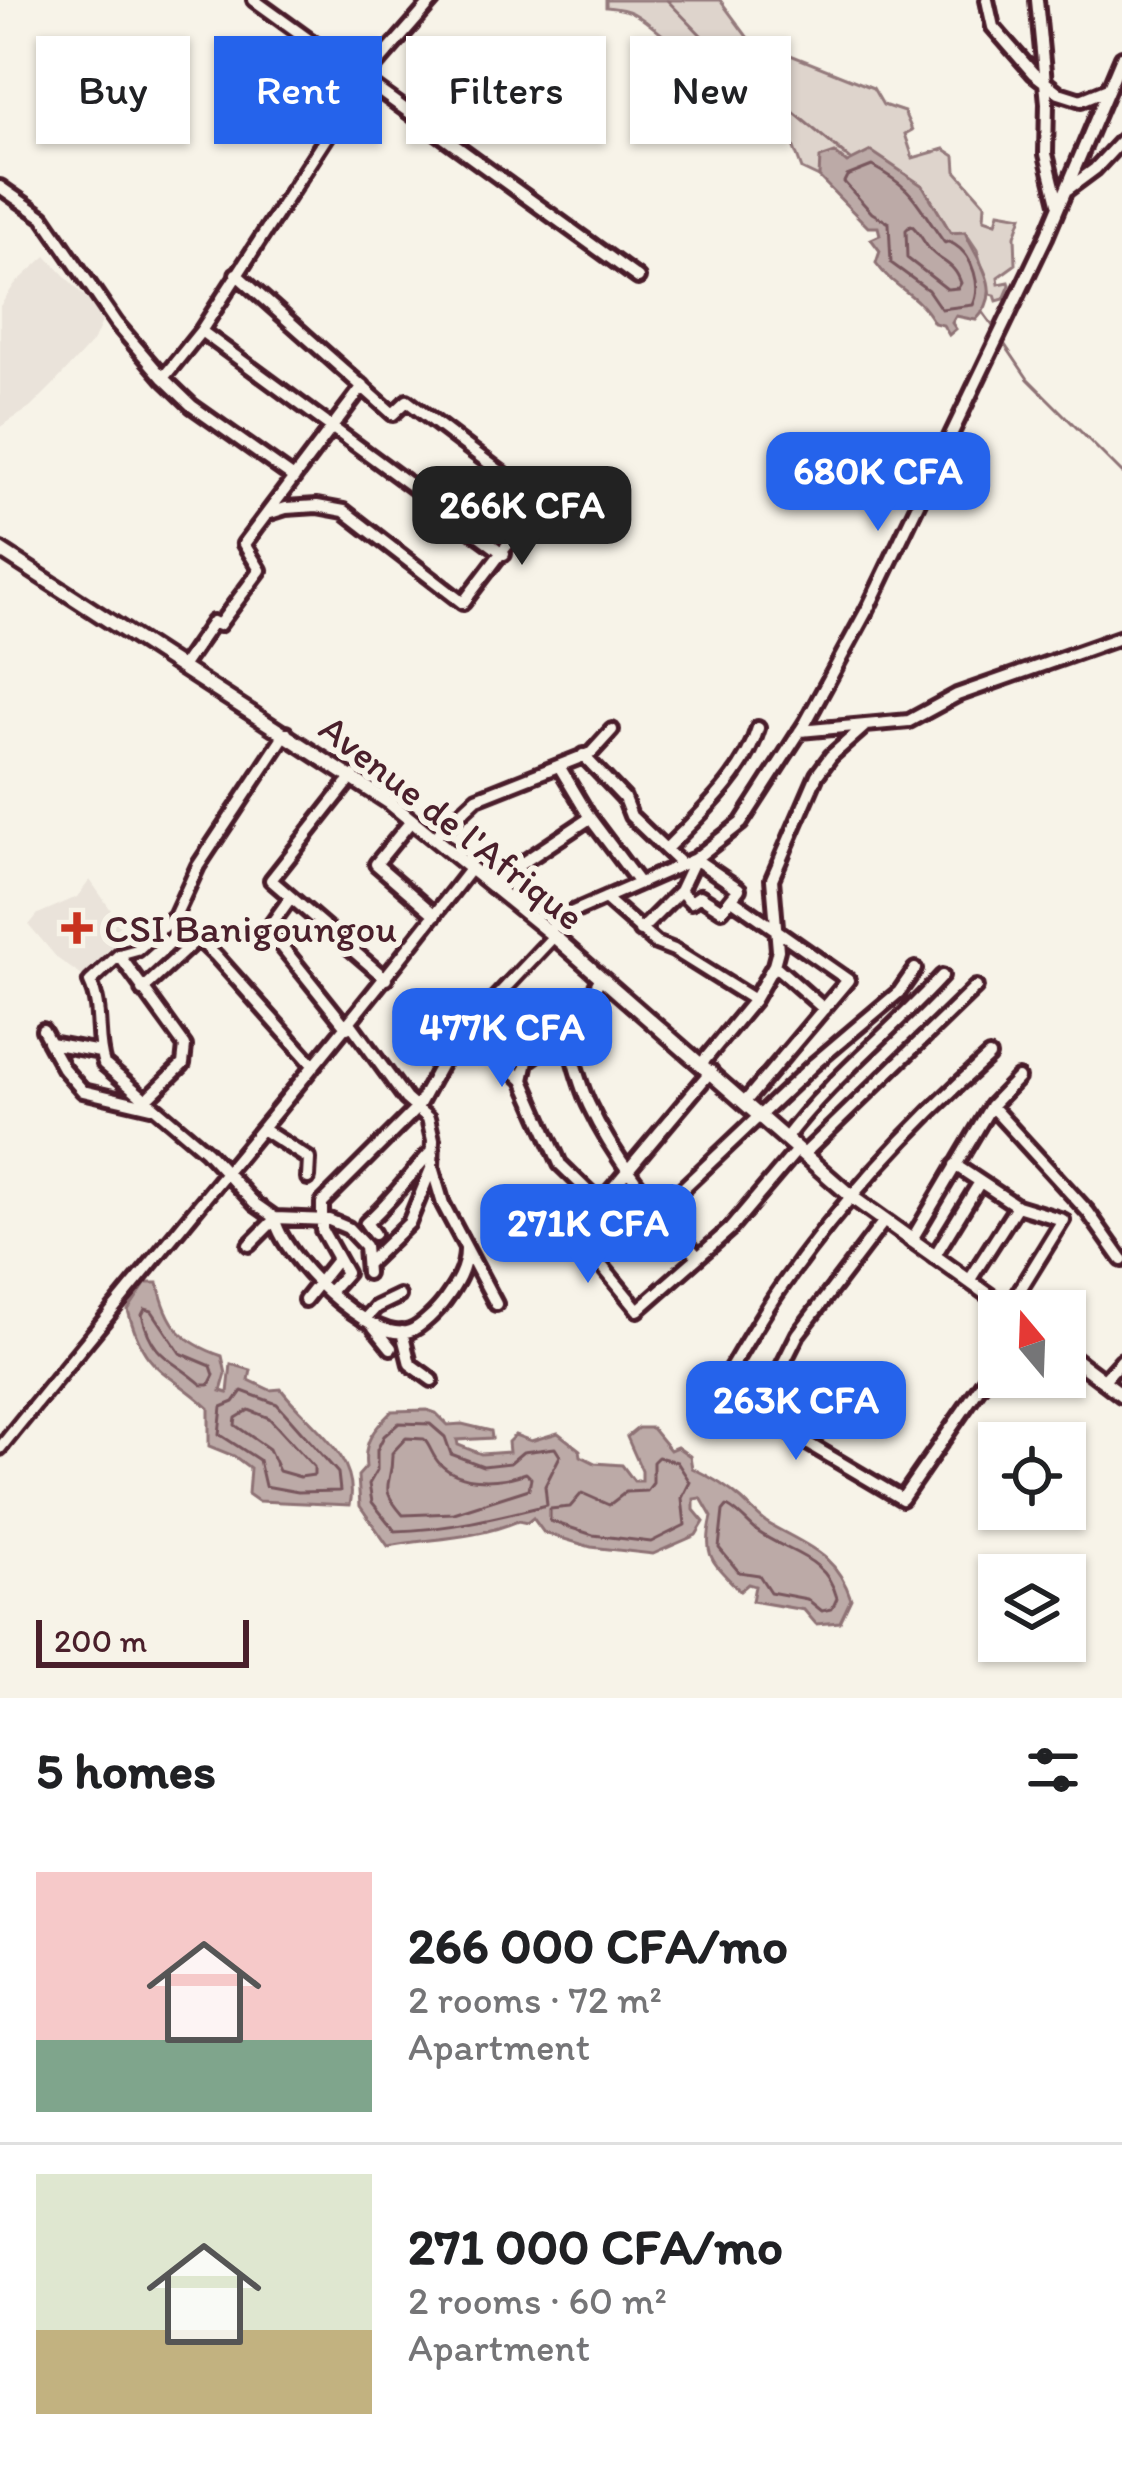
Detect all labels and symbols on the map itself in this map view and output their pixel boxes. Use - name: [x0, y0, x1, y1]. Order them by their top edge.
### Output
- pin: 680K CFA: [754, 432, 1002, 534]
- pin: 266K CFA: [398, 466, 646, 568]
- street label: Avenue de l'Afrique: [310, 704, 594, 940]
- place label: CSI Banigoungou: [104, 905, 397, 952]
- marker: CSI Banigoungou: [61, 912, 93, 944]
- pin: 477K CFA: [378, 988, 626, 1090]
- pin: 271K CFA: [464, 1184, 712, 1286]
- north arrow: [978, 1290, 1086, 1398]
- pin: 263K CFA: [672, 1361, 920, 1463]
- scale bar: [36, 1614, 249, 1667]

